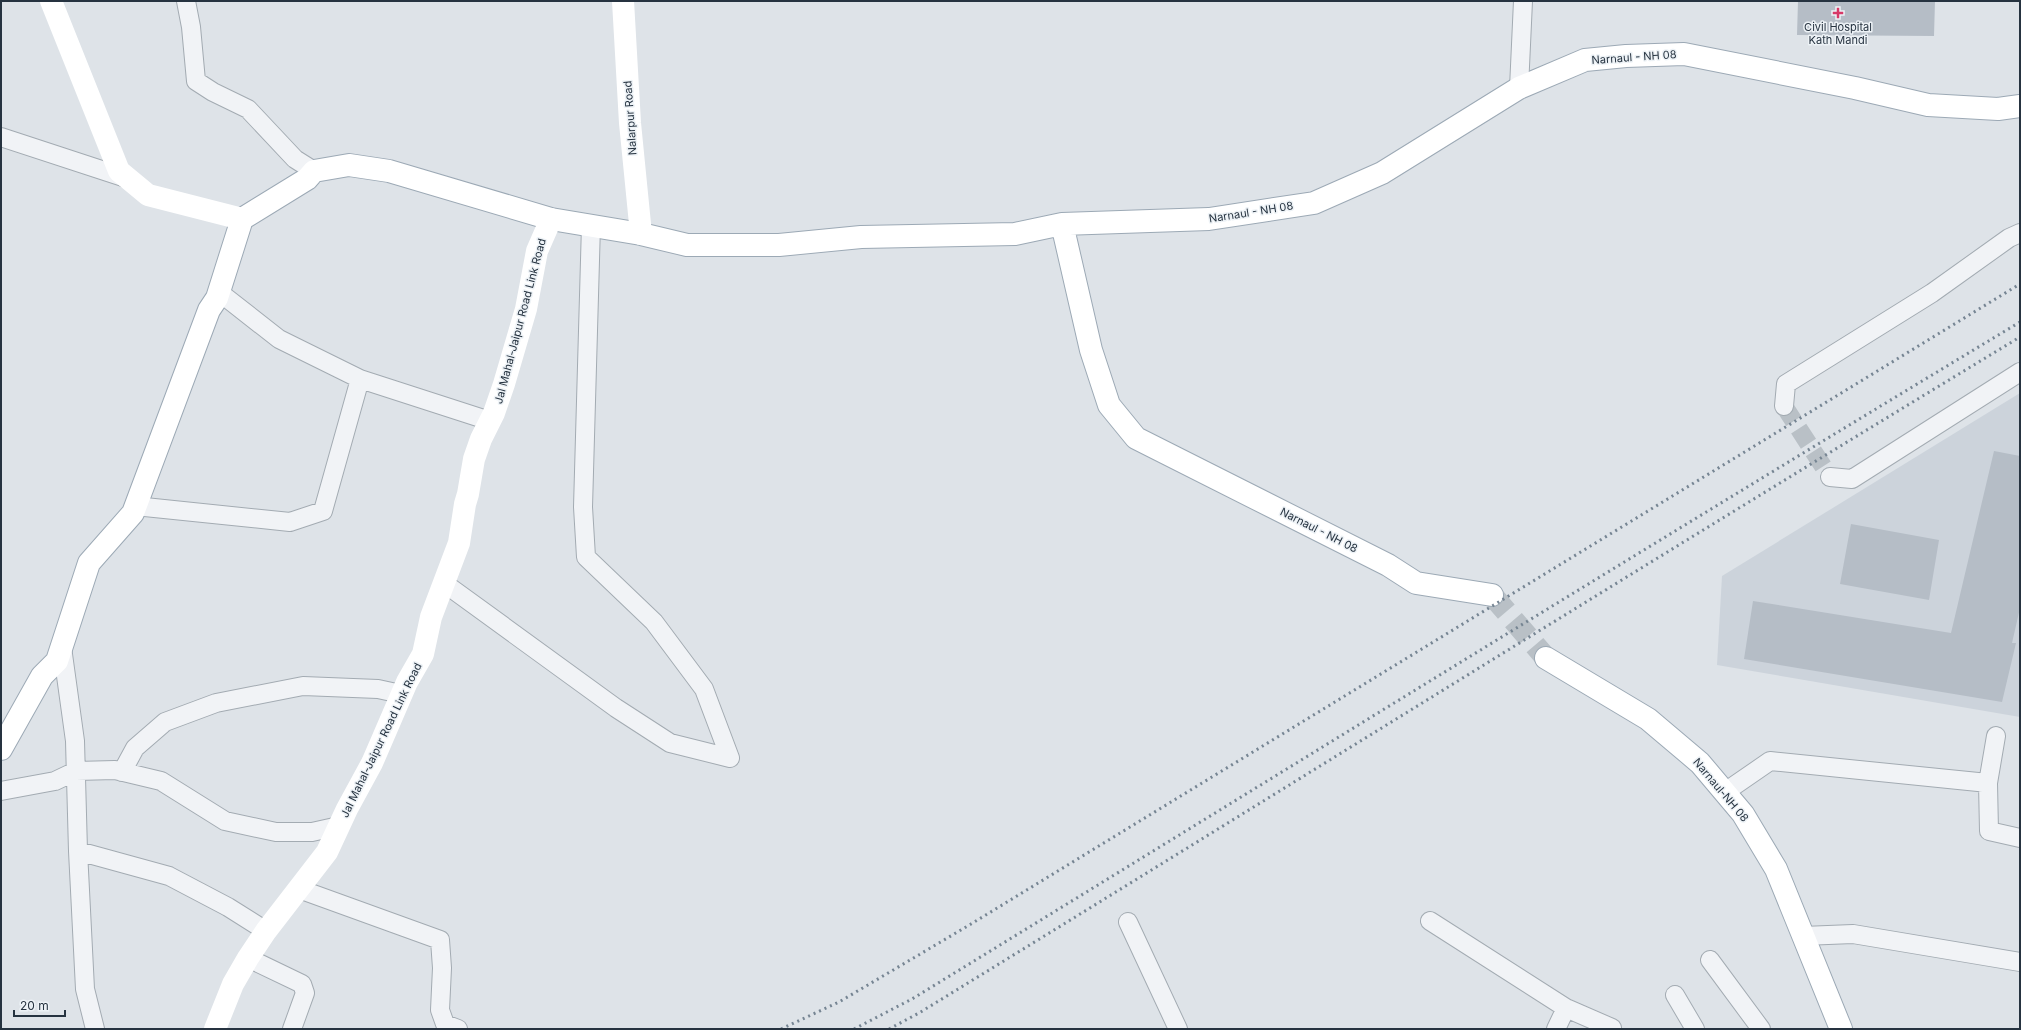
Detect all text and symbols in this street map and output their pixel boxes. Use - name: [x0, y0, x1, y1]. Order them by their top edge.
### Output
- marker: Civil Hospital Kath Mandi: [1832, 7, 1844, 19]
- place label: Civil Hospital Kath Mandi: [1804, 20, 1872, 47]
- street label: Narnaul - NH 08: [1591, 47, 1677, 67]
- street label: Nalarpur Road: [620, 80, 640, 156]
- street label: Narnaul - NH 08: [1208, 198, 1294, 226]
- street label: Jal Mahal-Jaipur Road Link Road: [491, 237, 549, 405]
- street label: Narnaul - NH 08: [1278, 504, 1360, 556]
- street label: Jal Mahal-Jaipur Road Link Road: [337, 660, 425, 820]
- street label: Narnaul-NH 08: [1690, 755, 1752, 825]
- scale bar: [14, 992, 65, 1018]
- text: 20 m: [20, 998, 49, 1013]

